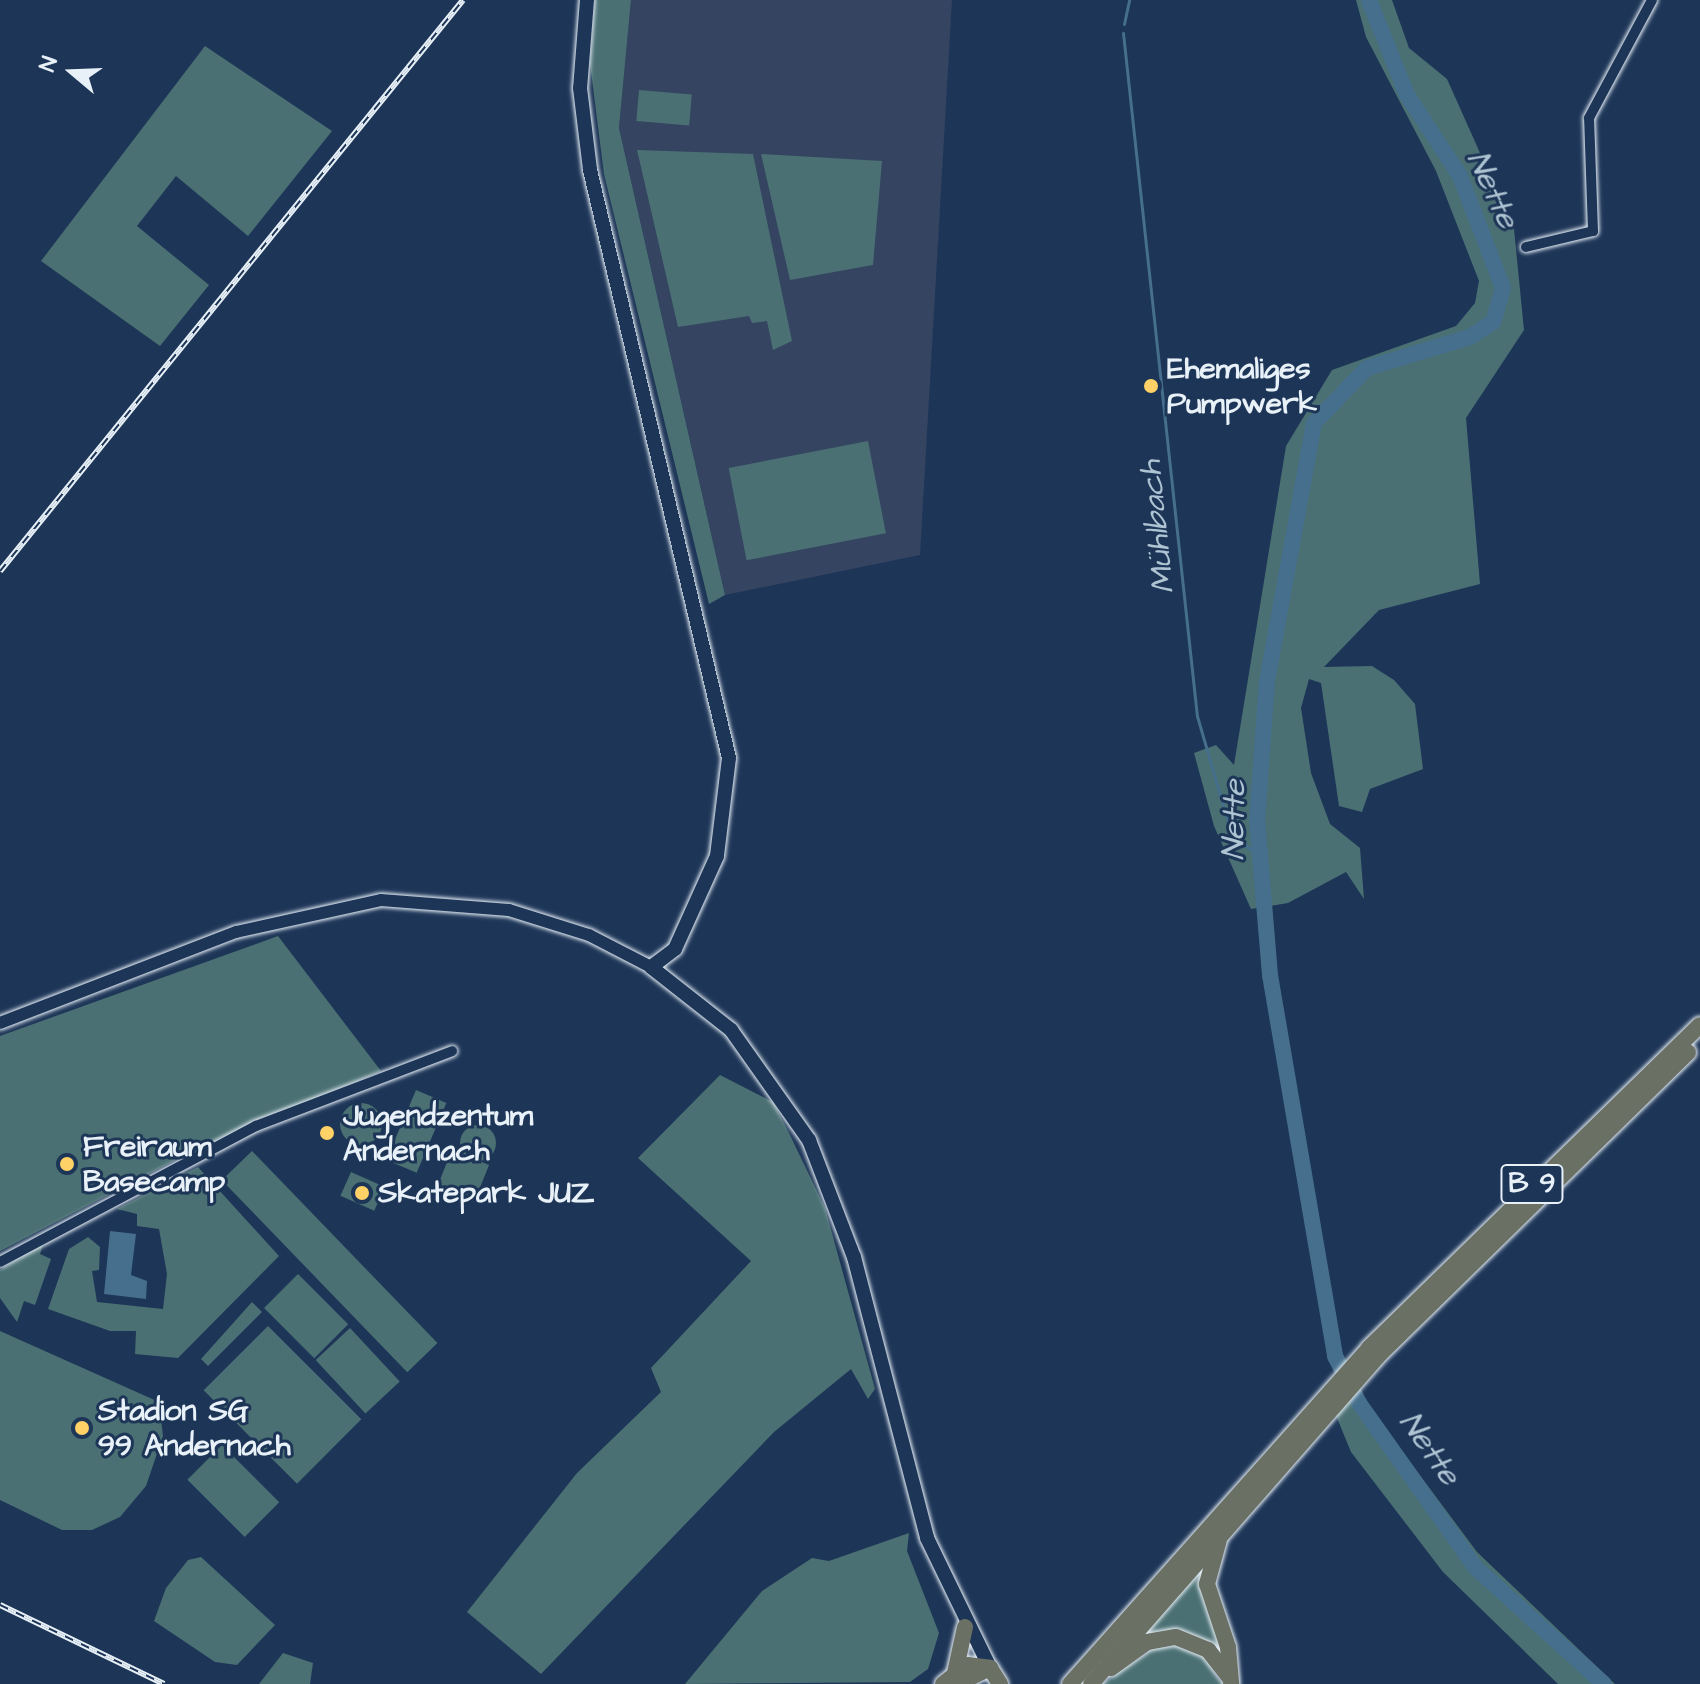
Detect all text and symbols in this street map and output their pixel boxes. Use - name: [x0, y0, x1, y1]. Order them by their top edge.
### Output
- north arrow: [32, 32, 112, 112]
- text: N: [32, 52, 66, 76]
- water label: Nette: [1458, 145, 1526, 235]
- place label: Ehemaliges Pumpwerk: [1167, 351, 1317, 422]
- marker: Ehemaliges Pumpwerk: [1142, 377, 1160, 395]
- water label: Mühlbach: [1132, 458, 1184, 596]
- water label: Nette: [1215, 779, 1255, 861]
- place label: Jugendzentum Andernach: [343, 1098, 533, 1168]
- marker: Jugendzentum Andernach: [318, 1124, 336, 1142]
- place label: Freiraum Basecamp: [83, 1129, 225, 1200]
- marker: Freiraum Basecamp: [58, 1155, 76, 1173]
- road number: B 9: [1500, 1160, 1564, 1208]
- place label: Skatepark JUZ: [378, 1175, 595, 1211]
- marker: Skatepark JUZ: [353, 1184, 371, 1202]
- place label: Stadion SG 99 Andernach: [98, 1393, 291, 1464]
- water label: Nette: [1390, 1405, 1468, 1493]
- marker: Stadion SG 99 Andernach: [73, 1419, 91, 1437]

